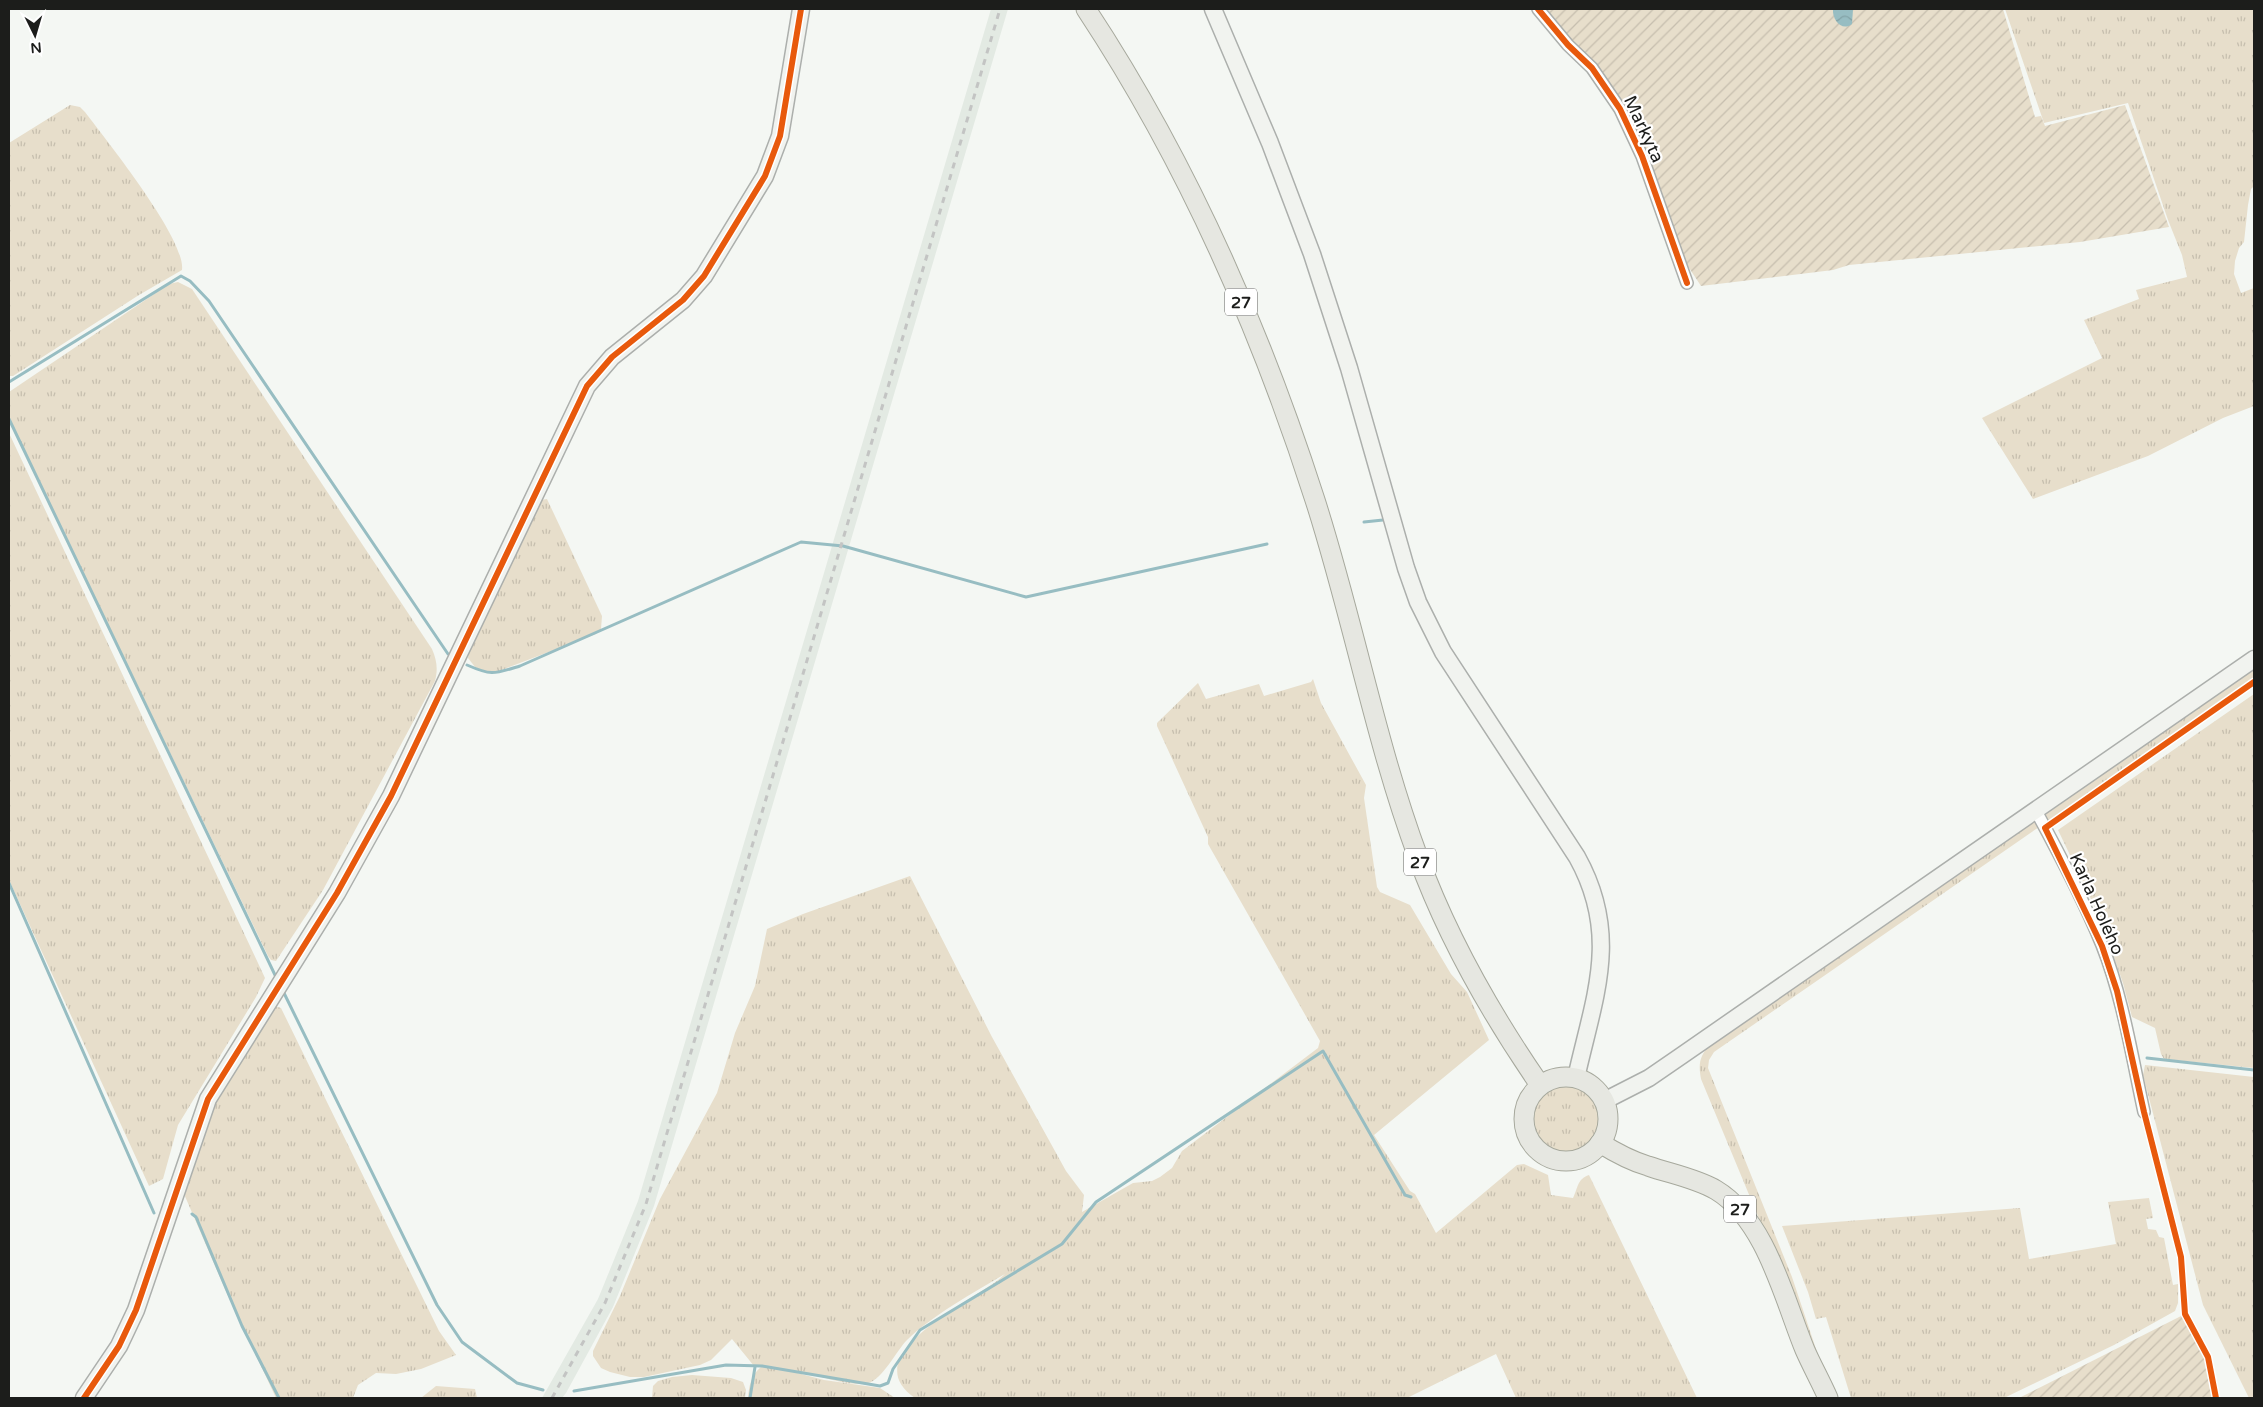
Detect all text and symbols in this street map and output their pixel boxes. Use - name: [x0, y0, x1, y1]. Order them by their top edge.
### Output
- north arrow: [10, 10, 60, 60]
- text: N: [30, 38, 42, 56]
- street label: Markyta: [1619, 92, 1669, 166]
- road number: 27: [1225, 288, 1257, 316]
- road number: 27: [1404, 849, 1436, 876]
- street label: Karla Holého: [2065, 850, 2129, 958]
- road number: 27: [1724, 1196, 1756, 1222]

